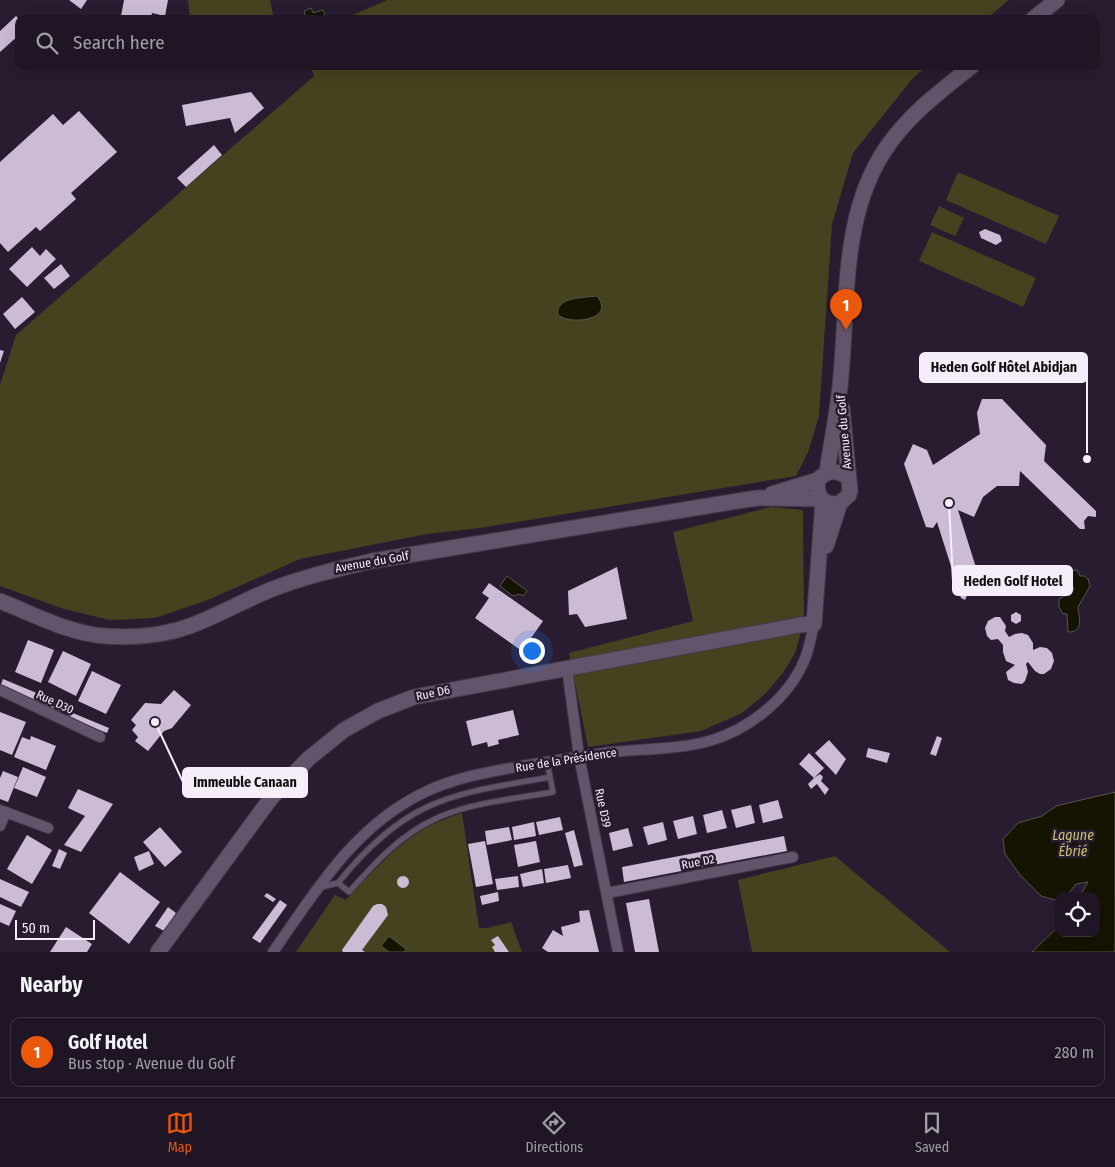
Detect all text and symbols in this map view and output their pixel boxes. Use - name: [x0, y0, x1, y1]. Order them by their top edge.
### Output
- search box: [15, 15, 1100, 70]
- icon: search: [33, 29, 61, 57]
- text: Search here: [73, 31, 165, 54]
- pin: 1: [830, 289, 862, 330]
- callout: Heden Golf Hôtel Abidjan: [920, 353, 1087, 382]
- text: Heden Golf Hôtel Abidjan: [931, 359, 1077, 376]
- street label: Avenue du Golf: [834, 393, 854, 470]
- street label: Avenue du Golf: [334, 548, 411, 575]
- callout: Heden Golf Hotel: [953, 566, 1072, 595]
- text: Heden Golf Hotel: [963, 573, 1063, 590]
- your location: [519, 638, 545, 664]
- street label: Rue D6: [415, 683, 451, 703]
- street label: Rue D30: [34, 687, 76, 717]
- street label: Rue de la Présidence: [515, 745, 618, 775]
- callout: Immeuble Canaan: [183, 768, 307, 797]
- text: Immeuble Canaan: [193, 774, 297, 791]
- street label: Rue D39: [592, 787, 614, 829]
- water label: Lagune Ébrié: [1052, 827, 1094, 860]
- street label: Rue D2: [680, 852, 716, 872]
- map controls: [1055, 892, 1100, 937]
- button: locate: [1055, 892, 1100, 937]
- scale bar: [15, 917, 95, 940]
- text: 50 m: [22, 920, 50, 937]
- text: Nearby: [20, 972, 82, 998]
- text: Golf Hotel: [68, 1031, 148, 1054]
- text: 1: [34, 1043, 40, 1062]
- text: 280 m: [1055, 1043, 1094, 1062]
- text: Bus stop · Avenue du Golf: [68, 1054, 235, 1073]
- tab: Map: [166, 1109, 194, 1156]
- tab: Directions: [525, 1109, 583, 1156]
- tab: Saved: [915, 1109, 949, 1156]

